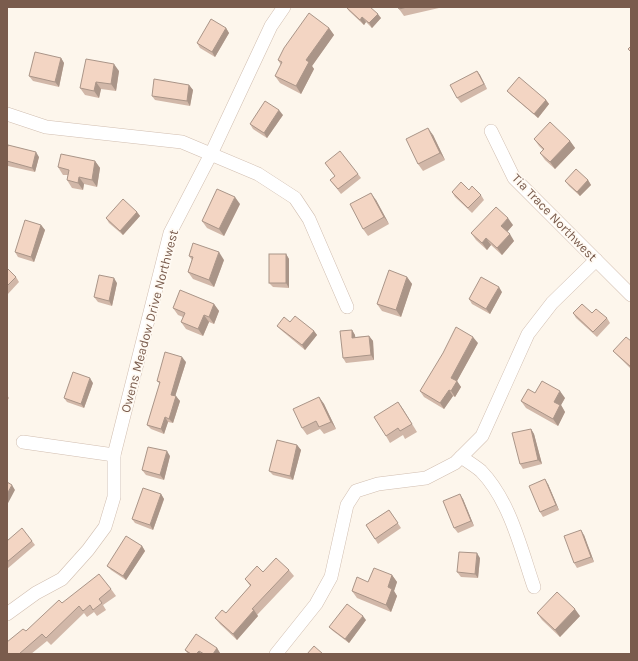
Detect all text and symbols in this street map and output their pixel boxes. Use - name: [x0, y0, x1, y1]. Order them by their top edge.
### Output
- street label: Tia Trace Northwest: [509, 170, 600, 264]
- street label: Owens Meadow Drive Northwest: [118, 228, 181, 414]

